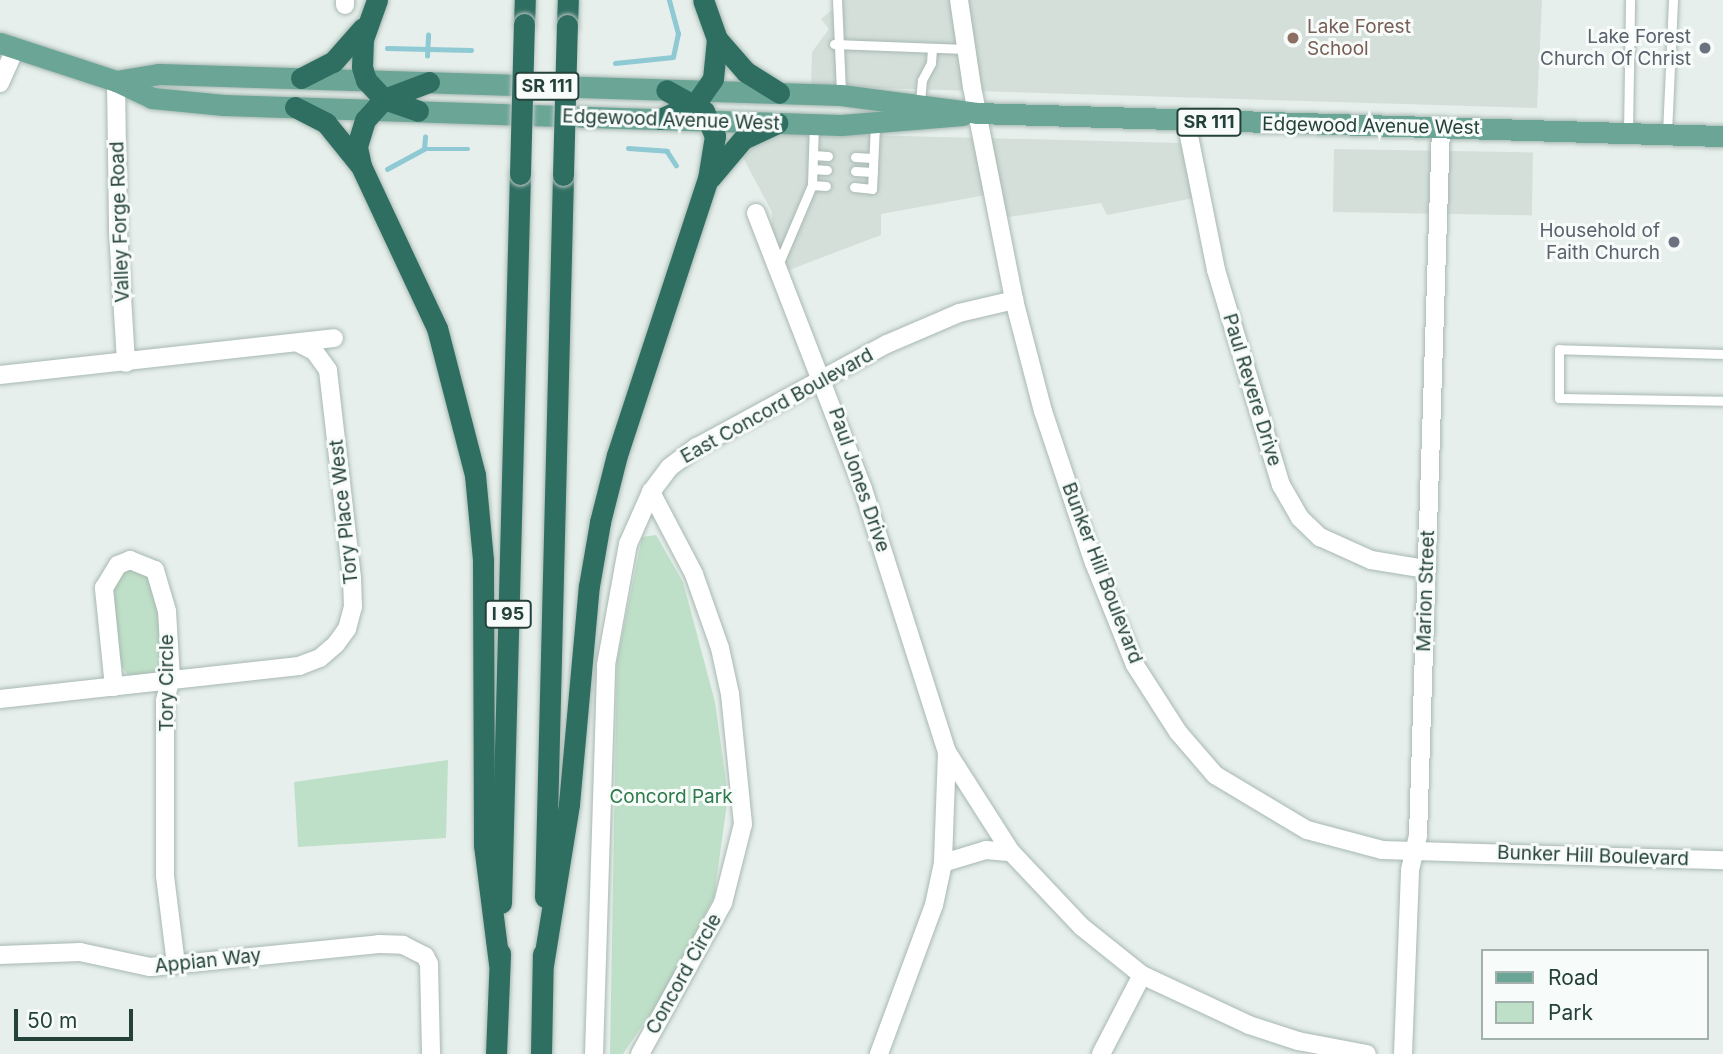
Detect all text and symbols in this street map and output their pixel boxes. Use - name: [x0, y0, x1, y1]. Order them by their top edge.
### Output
- place label: Lake Forest School: [1307, 16, 1411, 60]
- place label: Lake Forest Church Of Christ: [1540, 26, 1691, 70]
- marker: Lake Forest School: [1285, 30, 1301, 46]
- marker: Lake Forest Church Of Christ: [1697, 40, 1713, 56]
- road number: SR 111: [514, 72, 580, 100]
- street label: Edgewood Avenue West: [562, 105, 780, 135]
- road number: SR 111: [1176, 107, 1242, 136]
- street label: Edgewood Avenue West: [1262, 113, 1480, 139]
- street label: Valley Forge Road: [106, 141, 134, 303]
- place label: Household of Faith Church: [1540, 220, 1660, 264]
- marker: Household of Faith Church: [1666, 234, 1682, 250]
- street label: Paul Revere Drive: [1218, 311, 1286, 469]
- street label: East Concord Boulevard: [677, 344, 877, 468]
- street label: Paul Jones Drive: [824, 405, 894, 555]
- street label: Tory Place West: [325, 439, 363, 585]
- street label: Bunker Hill Boulevard: [1057, 479, 1147, 667]
- street label: Marion Street: [1412, 530, 1440, 652]
- road number: I 95: [484, 600, 532, 628]
- street label: Tory Circle: [156, 634, 178, 732]
- park label: Concord Park: [609, 786, 733, 808]
- street label: Bunker Hill Boulevard: [1497, 841, 1689, 871]
- street label: Concord Circle: [641, 910, 727, 1038]
- street label: Appian Way: [154, 944, 262, 978]
- legend: [1482, 949, 1709, 1040]
- text: Road: [1548, 965, 1599, 990]
- scale bar: [18, 995, 136, 1038]
- text: Park: [1548, 1000, 1593, 1025]
- text: 50 m: [27, 1008, 77, 1033]

